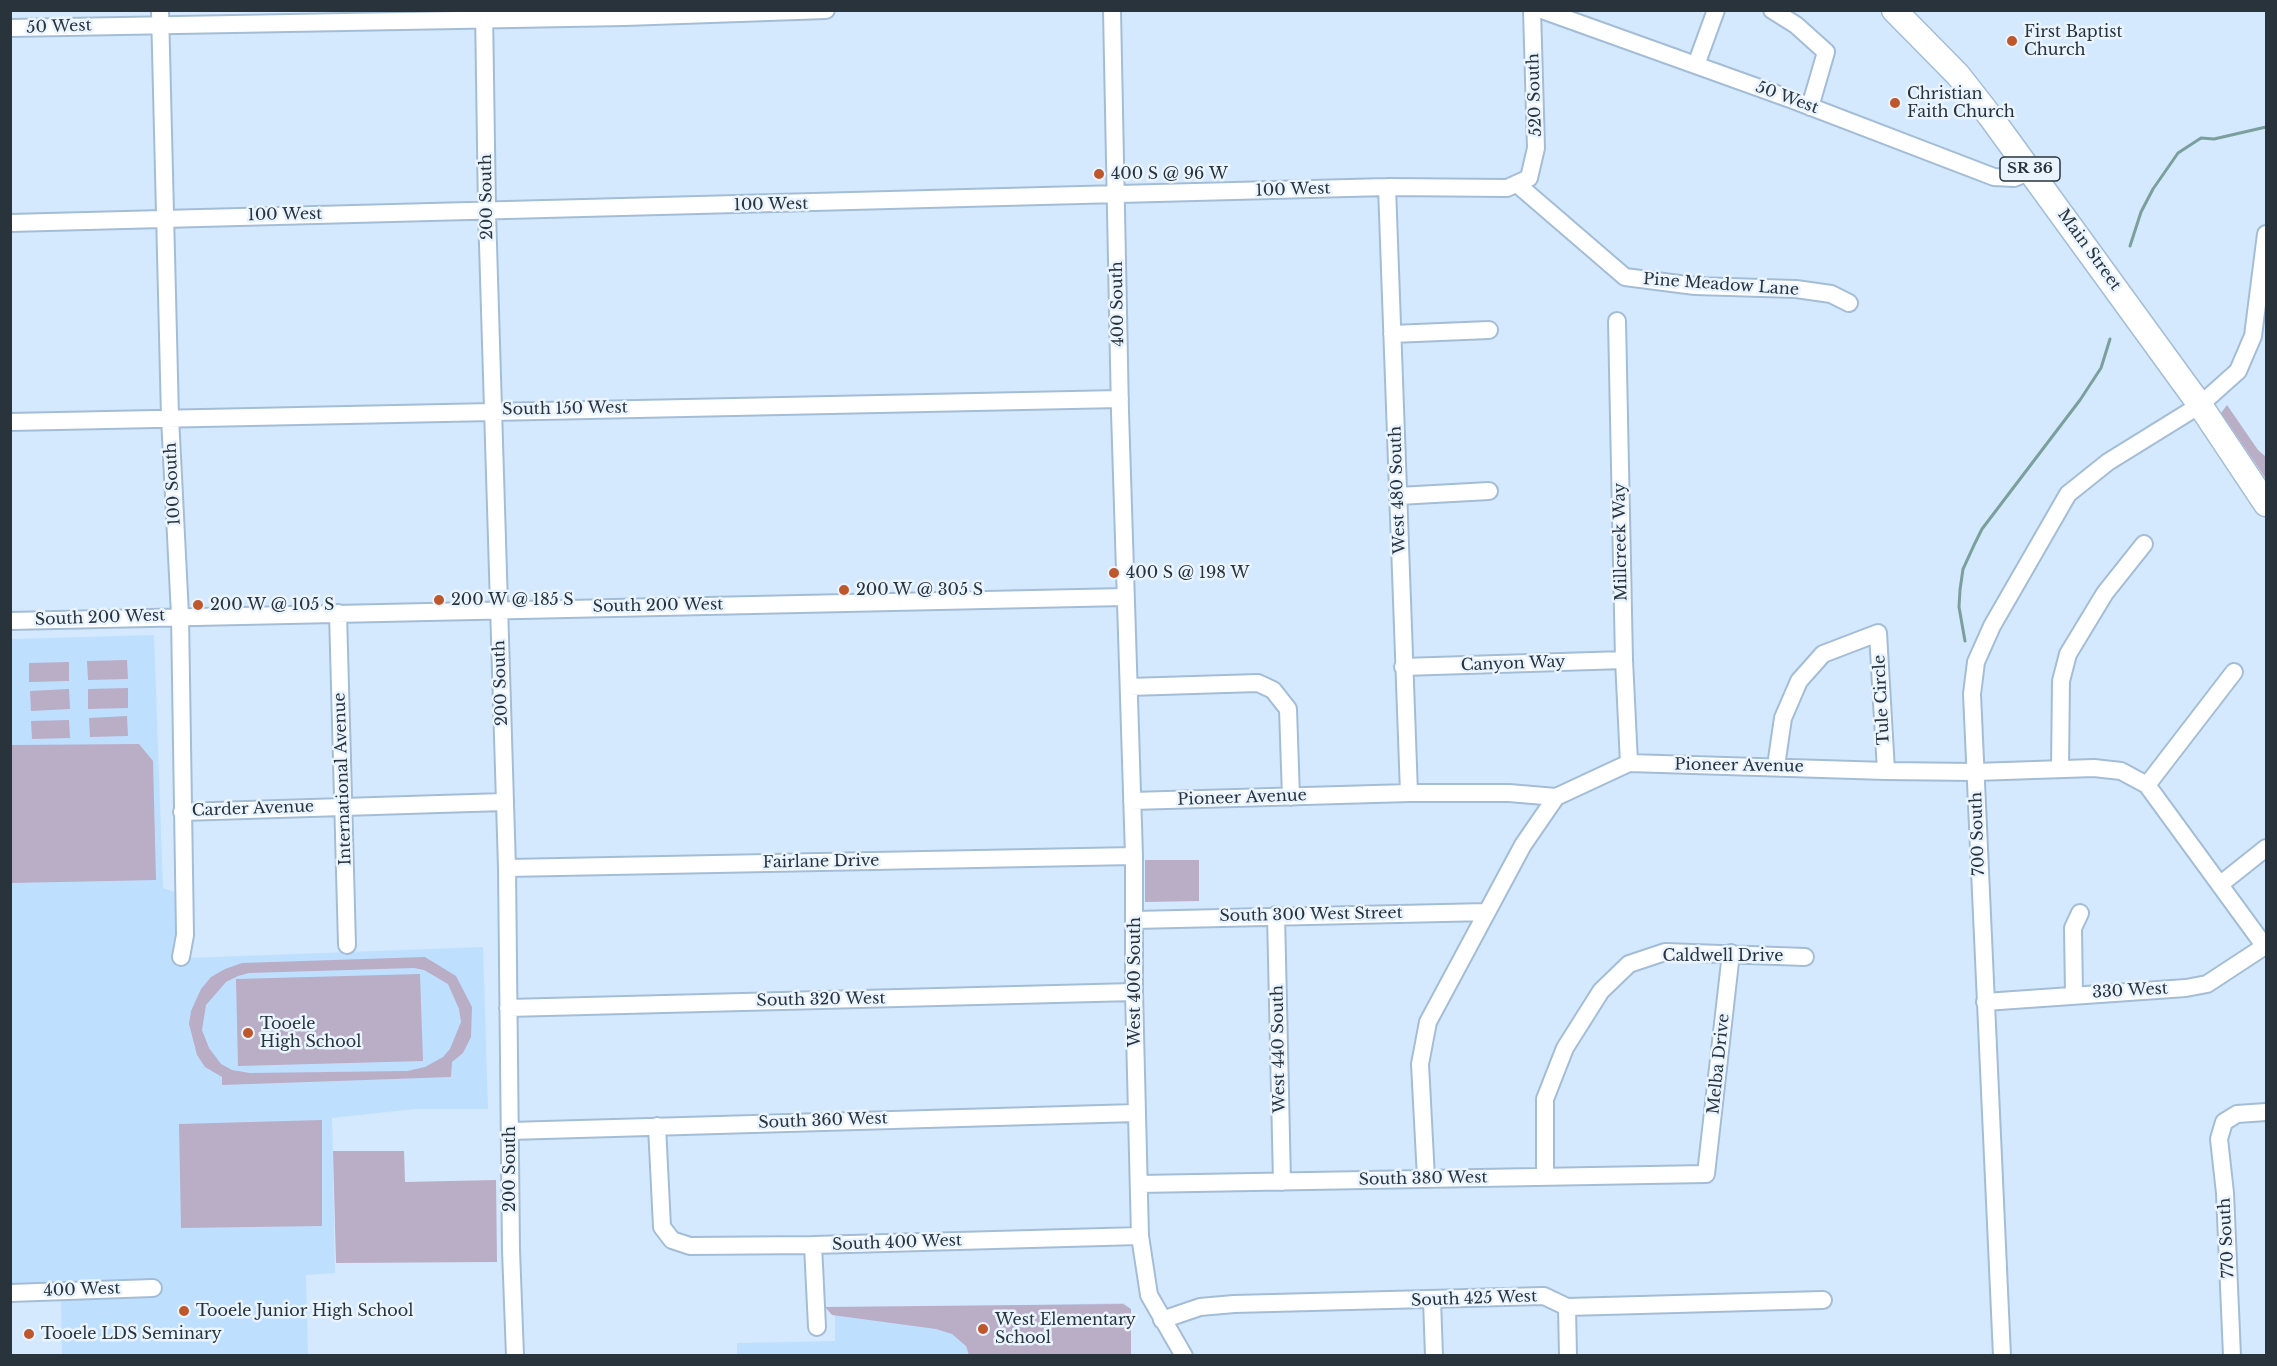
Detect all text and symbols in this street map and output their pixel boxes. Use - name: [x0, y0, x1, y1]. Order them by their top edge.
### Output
- street label: 50 West: [26, 16, 92, 38]
- place label: First Baptist Church: [2024, 22, 2123, 60]
- marker: First Baptist Church: [2005, 34, 2019, 48]
- street label: 520 South: [1524, 53, 1546, 137]
- street label: 50 West: [1753, 78, 1821, 118]
- place label: Christian Faith Church: [1907, 84, 2015, 122]
- marker: Christian Faith Church: [1888, 96, 1902, 110]
- street label: 200 South: [477, 154, 497, 240]
- road number: SR 36: [2000, 157, 2060, 181]
- place label: 400 S @ 96 W: [1111, 164, 1228, 184]
- marker: 400 S @ 96 W: [1092, 167, 1106, 181]
- street label: 100 West: [1255, 179, 1331, 201]
- street label: 100 West: [734, 195, 808, 215]
- street label: 100 West: [248, 205, 322, 225]
- street label: Main Street: [2053, 206, 2125, 294]
- street label: 400 South: [1108, 261, 1128, 347]
- street label: Pine Meadow Lane: [1642, 270, 1800, 300]
- street label: South 150 West: [502, 398, 628, 420]
- street label: West 480 South: [1386, 426, 1410, 554]
- street label: 100 South: [161, 442, 185, 526]
- street label: Millcreek Way: [1610, 483, 1632, 601]
- place label: 400 S @ 198 W: [1126, 563, 1249, 583]
- marker: 400 S @ 198 W: [1107, 566, 1121, 580]
- place label: 200 W @ 305 S: [856, 580, 983, 600]
- marker: 200 W @ 305 S: [837, 583, 851, 597]
- place label: 200 W @ 185 S: [451, 590, 574, 610]
- marker: 200 W @ 185 S: [432, 593, 446, 607]
- place label: 200 W @ 105 S: [210, 595, 334, 615]
- street label: South 200 West: [593, 595, 723, 617]
- marker: 200 W @ 105 S: [191, 598, 205, 612]
- street label: South 200 West: [34, 606, 166, 630]
- street label: 200 South: [490, 640, 512, 726]
- street label: Canyon Way: [1460, 653, 1566, 675]
- street label: Tule Circle: [1870, 654, 1894, 746]
- street label: International Avenue: [330, 692, 356, 866]
- street label: Pioneer Avenue: [1674, 755, 1804, 777]
- street label: Pioneer Avenue: [1177, 786, 1307, 810]
- street label: 700 South: [1967, 792, 1989, 876]
- street label: Carder Avenue: [192, 797, 314, 821]
- street label: Fairlane Drive: [763, 851, 879, 873]
- street label: South 300 West Street: [1219, 904, 1403, 926]
- street label: West 400 South: [1125, 917, 1145, 1047]
- street label: Caldwell Drive: [1663, 946, 1783, 966]
- street label: 330 West: [2092, 979, 2168, 1003]
- street label: West 440 South: [1268, 985, 1290, 1113]
- street label: South 320 West: [756, 989, 886, 1011]
- street label: Melba Drive: [1704, 1013, 1734, 1115]
- place label: Tooele High School: [260, 1014, 361, 1052]
- marker: Tooele High School: [241, 1026, 255, 1040]
- street label: South 360 West: [758, 1109, 888, 1133]
- street label: 200 South: [500, 1126, 520, 1212]
- street label: South 380 West: [1358, 1168, 1488, 1190]
- street label: 770 South: [2215, 1197, 2239, 1279]
- street label: South 400 West: [832, 1231, 962, 1255]
- street label: 400 West: [43, 1279, 121, 1301]
- street label: South 425 West: [1411, 1287, 1537, 1311]
- place label: Tooele Junior High School: [196, 1301, 413, 1321]
- marker: Tooele Junior High School: [177, 1304, 191, 1318]
- place label: West Elementary School: [995, 1310, 1136, 1348]
- marker: West Elementary School: [976, 1322, 990, 1336]
- place label: Tooele LDS Seminary: [41, 1324, 222, 1344]
- marker: Tooele LDS Seminary: [22, 1327, 36, 1341]

